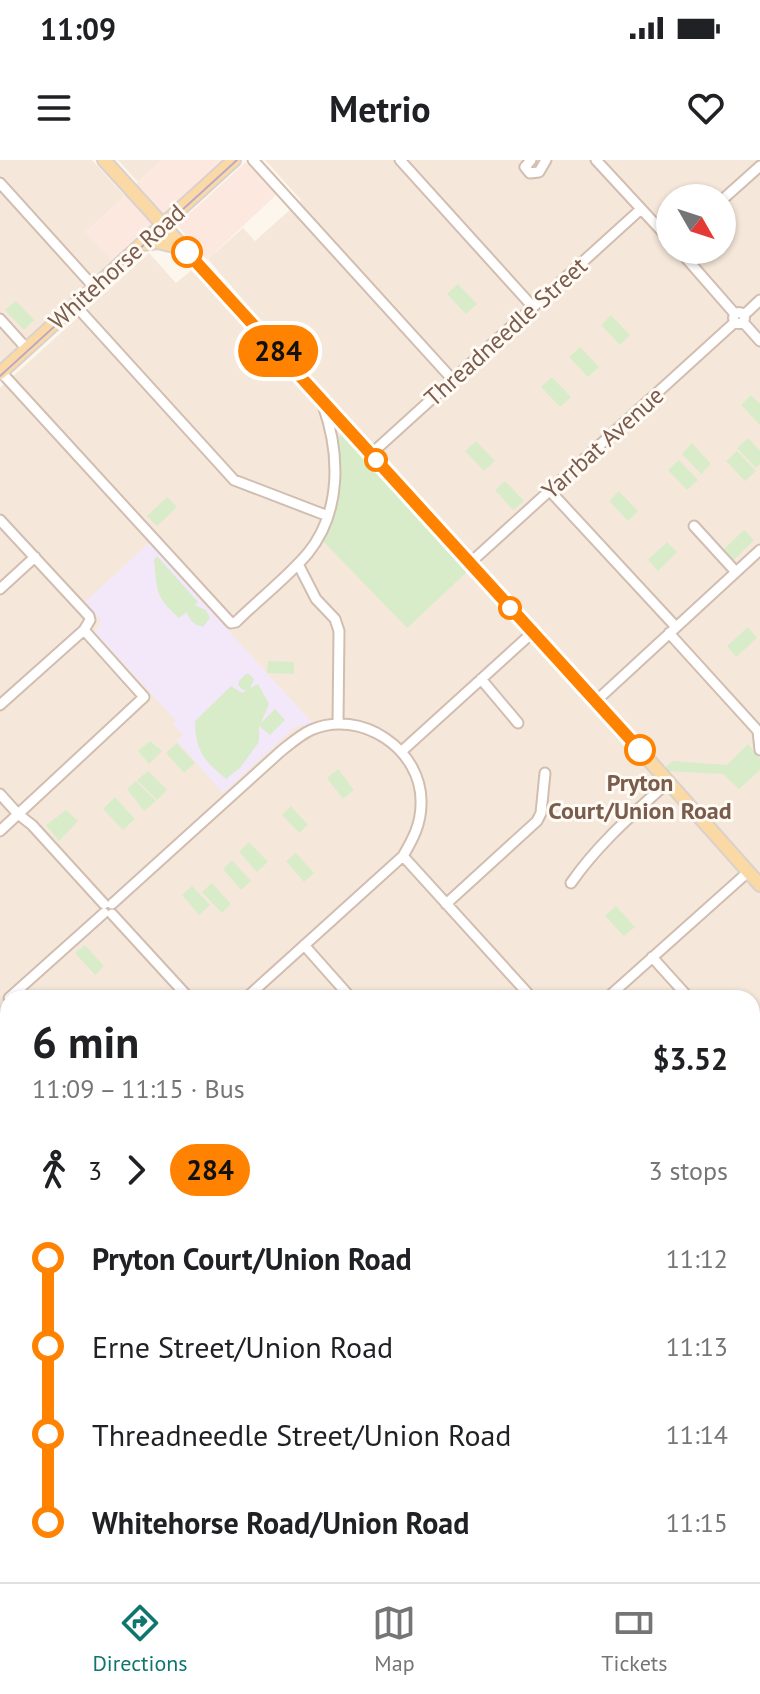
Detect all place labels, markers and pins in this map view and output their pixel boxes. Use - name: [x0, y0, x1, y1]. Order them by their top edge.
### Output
- unlabelled marker: [172, 237, 202, 267]
- unlabelled marker: [365, 449, 387, 471]
- unlabelled marker: [499, 597, 521, 619]
- marker: Pryton Court/Union Road: [625, 735, 655, 765]
- place label: Pryton Court/Union Road: [548, 767, 732, 826]

